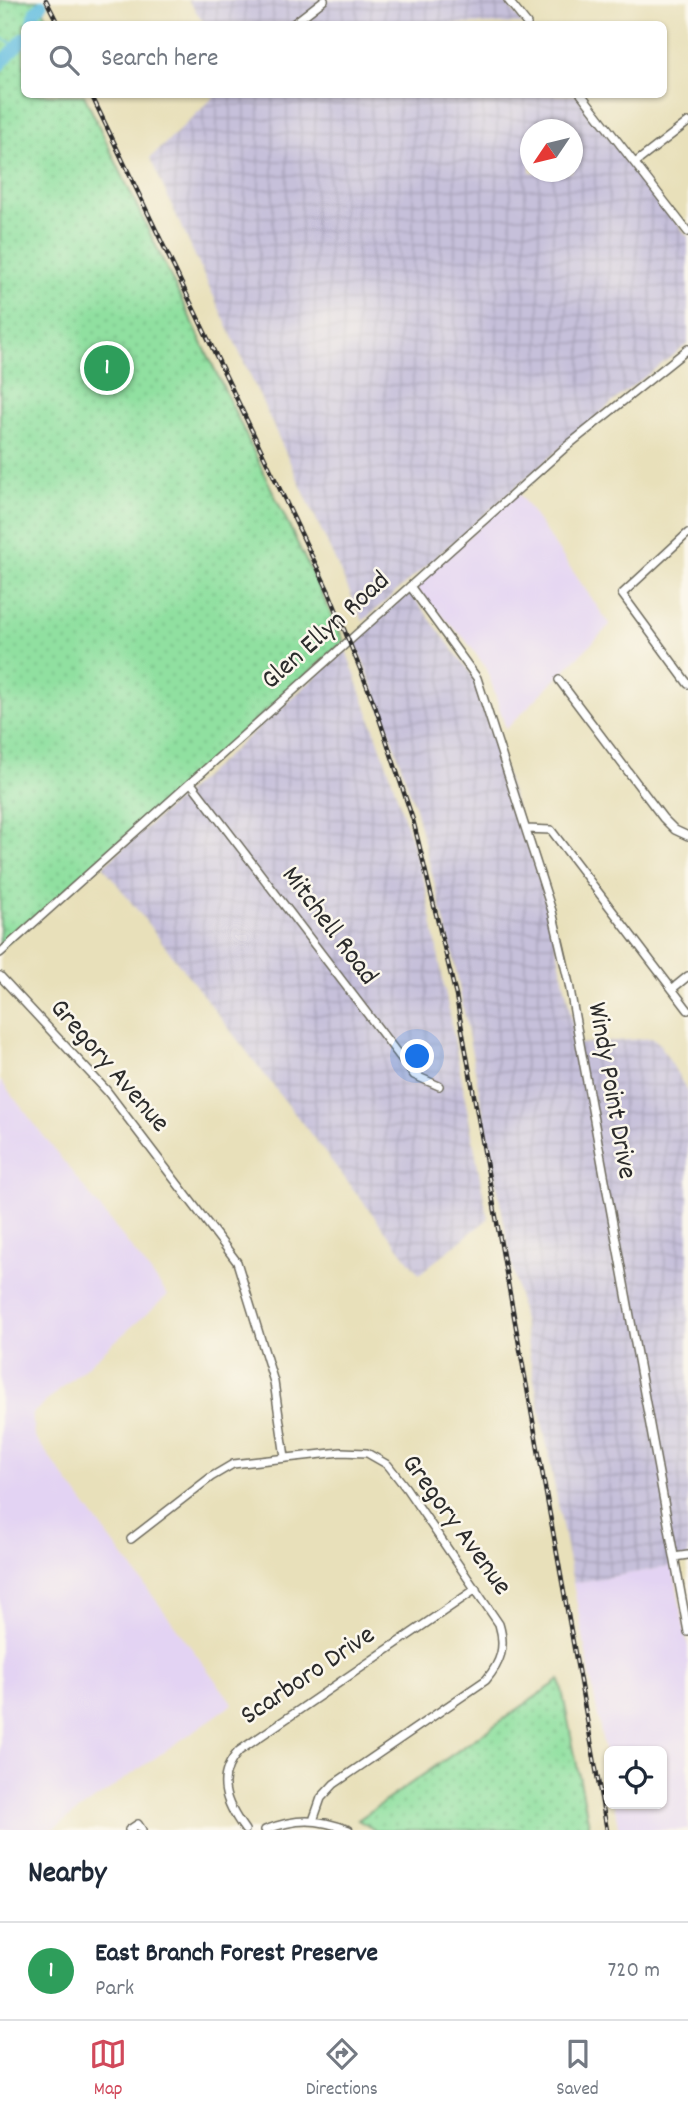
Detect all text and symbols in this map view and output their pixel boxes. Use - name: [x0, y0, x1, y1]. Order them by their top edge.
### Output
- search box: [21, 21, 667, 98]
- icon: search: [45, 41, 83, 79]
- text: Search here: [101, 41, 219, 78]
- north arrow: [520, 119, 583, 182]
- pin: 1: [84, 342, 130, 394]
- street label: Glen Ellyn Road: [254, 563, 400, 701]
- street label: Mitchell Road: [270, 859, 386, 995]
- street label: Gregory Avenue: [38, 991, 178, 1143]
- street label: Windy Point Drive: [575, 999, 645, 1183]
- your location: [400, 1039, 434, 1073]
- street label: Gregory Avenue: [390, 1447, 520, 1605]
- street label: Scarboro Drive: [234, 1617, 384, 1737]
- map controls: [604, 1746, 667, 1809]
- button: locate: [604, 1746, 667, 1809]
- text: Nearby: [28, 1854, 106, 1897]
- text: East Branch Forest Preserve: [95, 1936, 378, 1973]
- text: 1: [48, 1955, 54, 1988]
- text: 720 m: [608, 1955, 660, 1988]
- text: Park: [95, 1973, 134, 2006]
- tab: Map: [89, 2035, 127, 2104]
- tab: Directions: [306, 2035, 378, 2104]
- tab: Saved: [556, 2035, 599, 2104]

